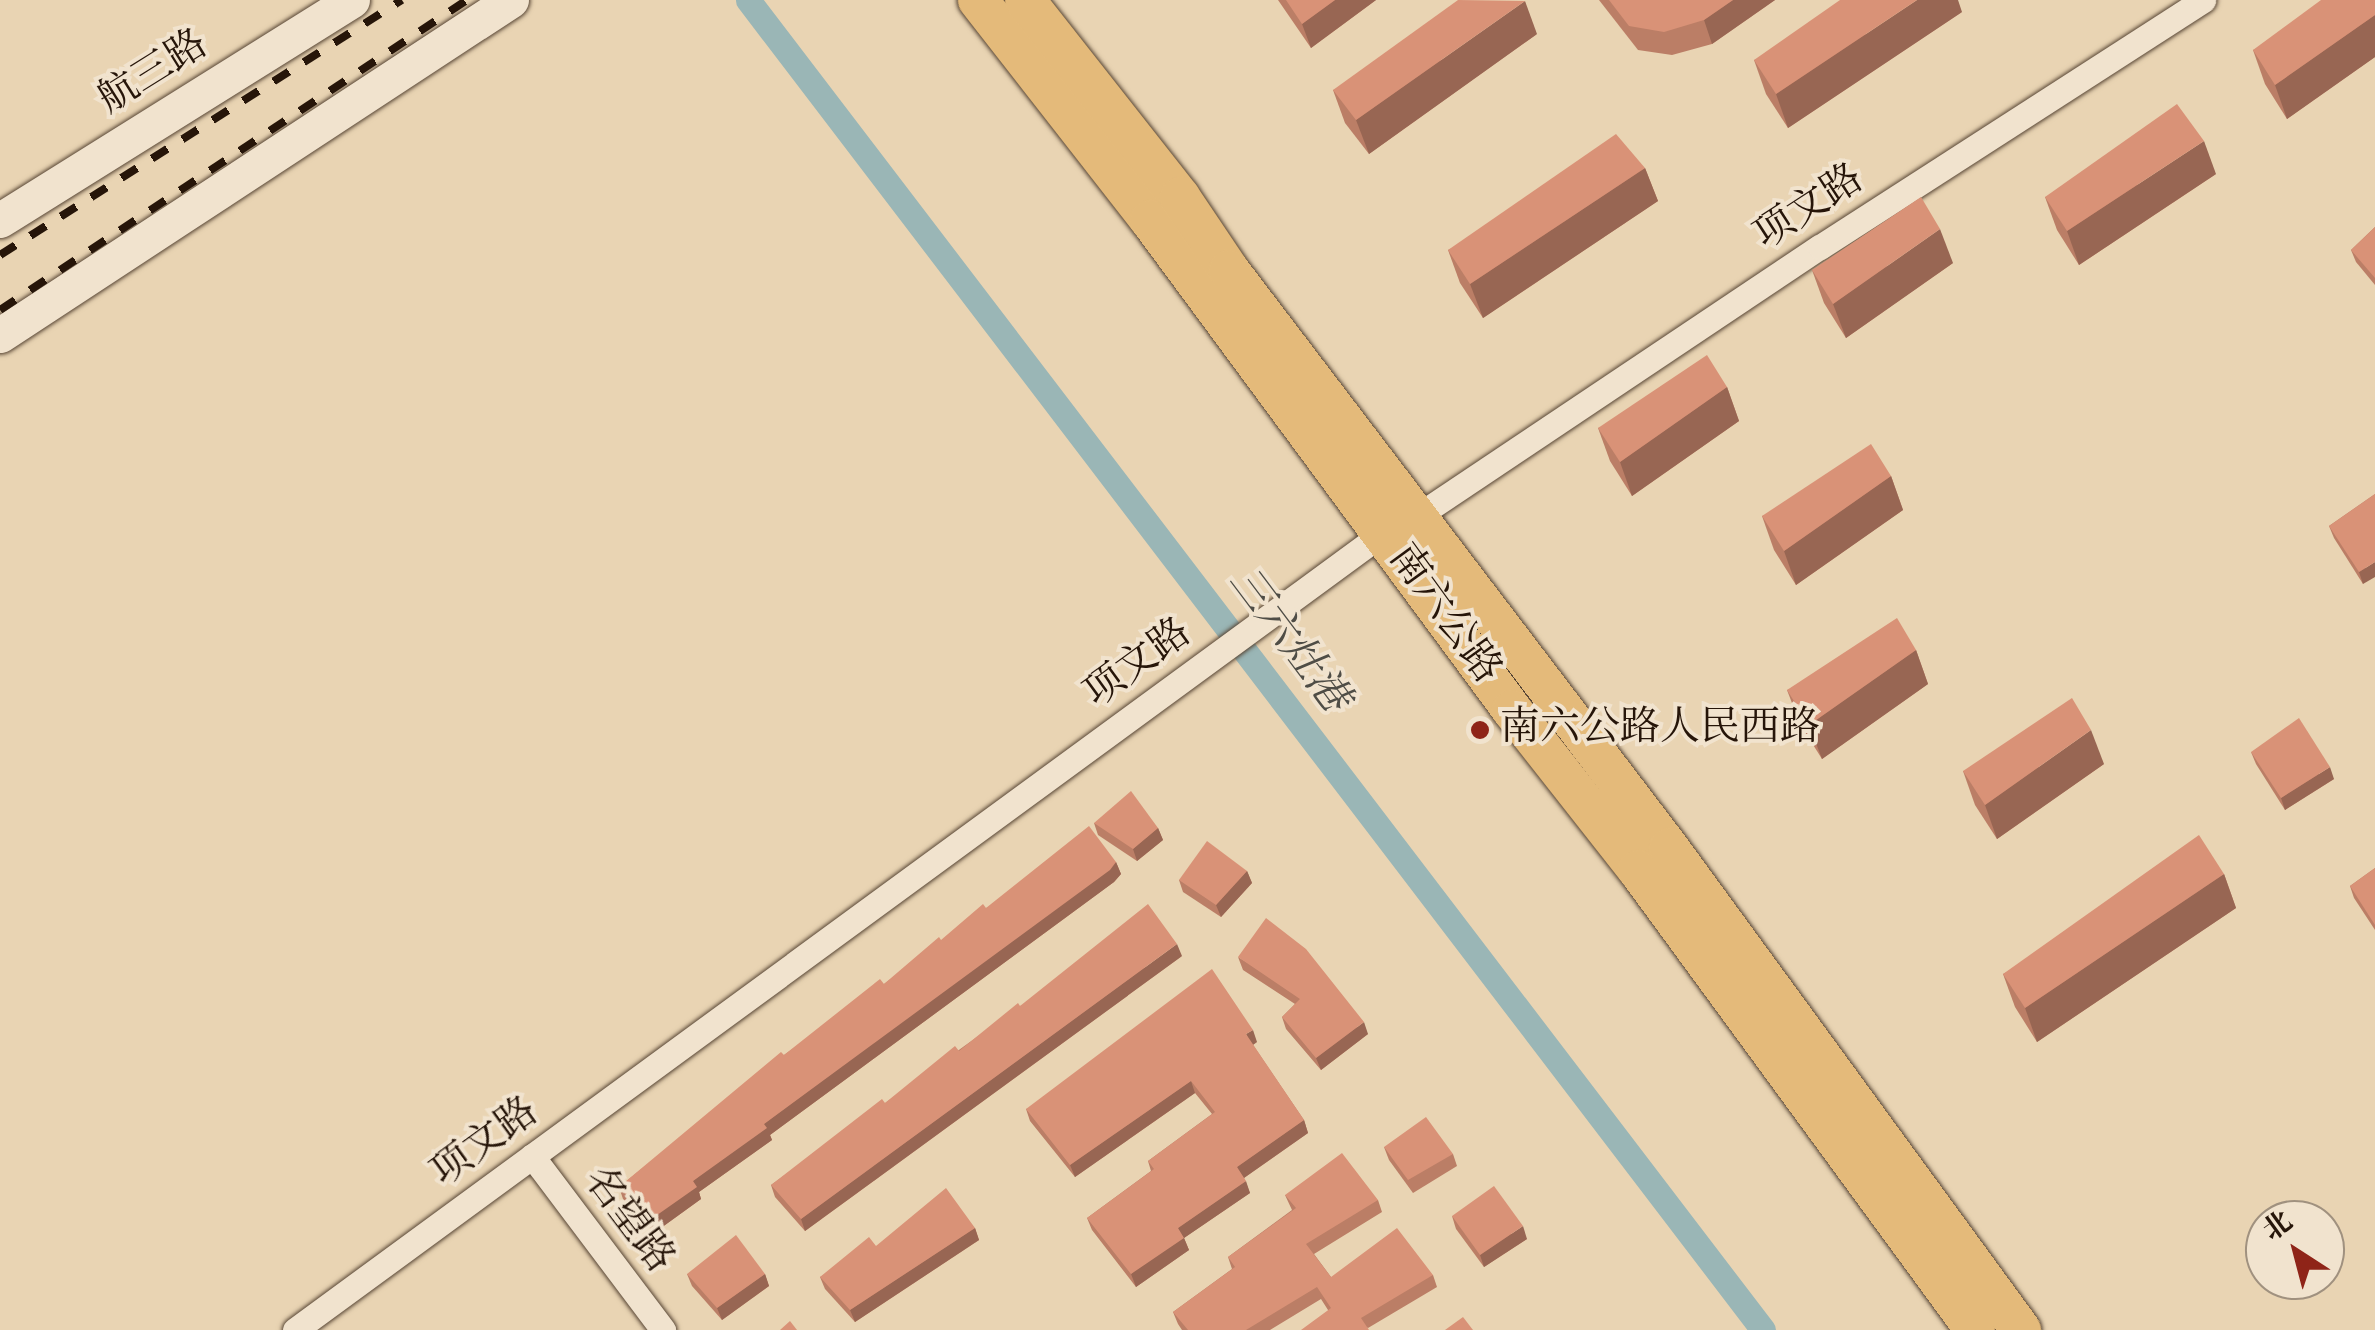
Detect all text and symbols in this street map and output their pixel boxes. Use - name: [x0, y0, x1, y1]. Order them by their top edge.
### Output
- street label: 航三路: [90, 22, 218, 126]
- street label: 项文路: [1747, 156, 1873, 262]
- street label: 南六公路: [1377, 536, 1509, 694]
- water label: 三六灶港: [1216, 559, 1358, 723]
- street label: 项文路: [1076, 610, 1202, 720]
- place label: 南六公路人民西路: [1500, 706, 1820, 754]
- marker: 南六公路人民西路: [1469, 719, 1491, 741]
- street label: 项文路: [423, 1089, 549, 1199]
- street label: 名望路: [572, 1159, 682, 1283]
- north arrow: [2245, 1200, 2345, 1300]
- text: 北: [2255, 1203, 2302, 1252]

